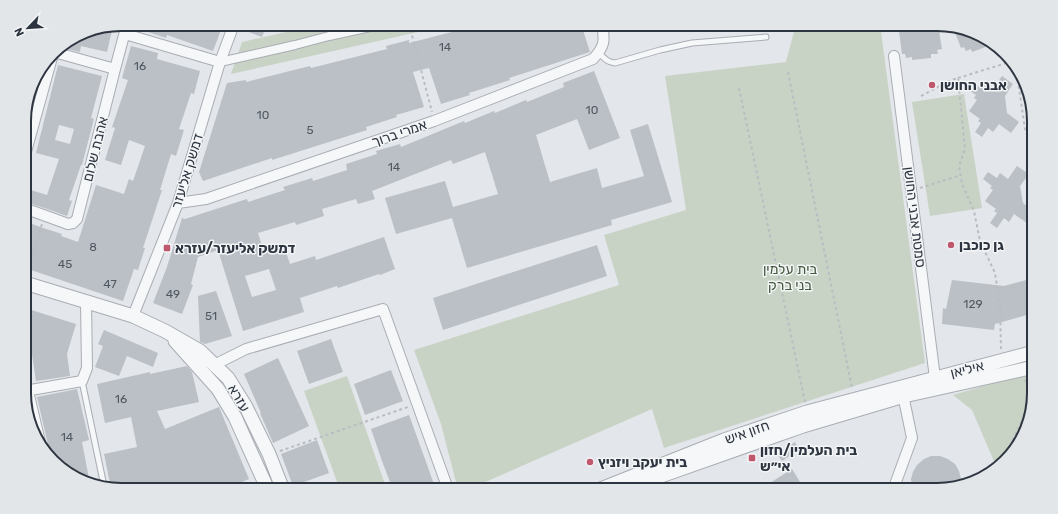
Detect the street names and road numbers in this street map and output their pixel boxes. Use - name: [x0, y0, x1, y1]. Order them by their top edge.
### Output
- street label: אהבת שלום: [79, 115, 112, 183]
- street label: אמרי ברוך: [369, 116, 429, 151]
- street label: דמשק אליעזר: [168, 131, 207, 211]
- street label: סמטת אבני החושן: [900, 166, 929, 269]
- street label: איליאן: [949, 357, 986, 382]
- street label: עזרא: [224, 381, 253, 415]
- street label: חזון איש: [723, 417, 772, 448]

